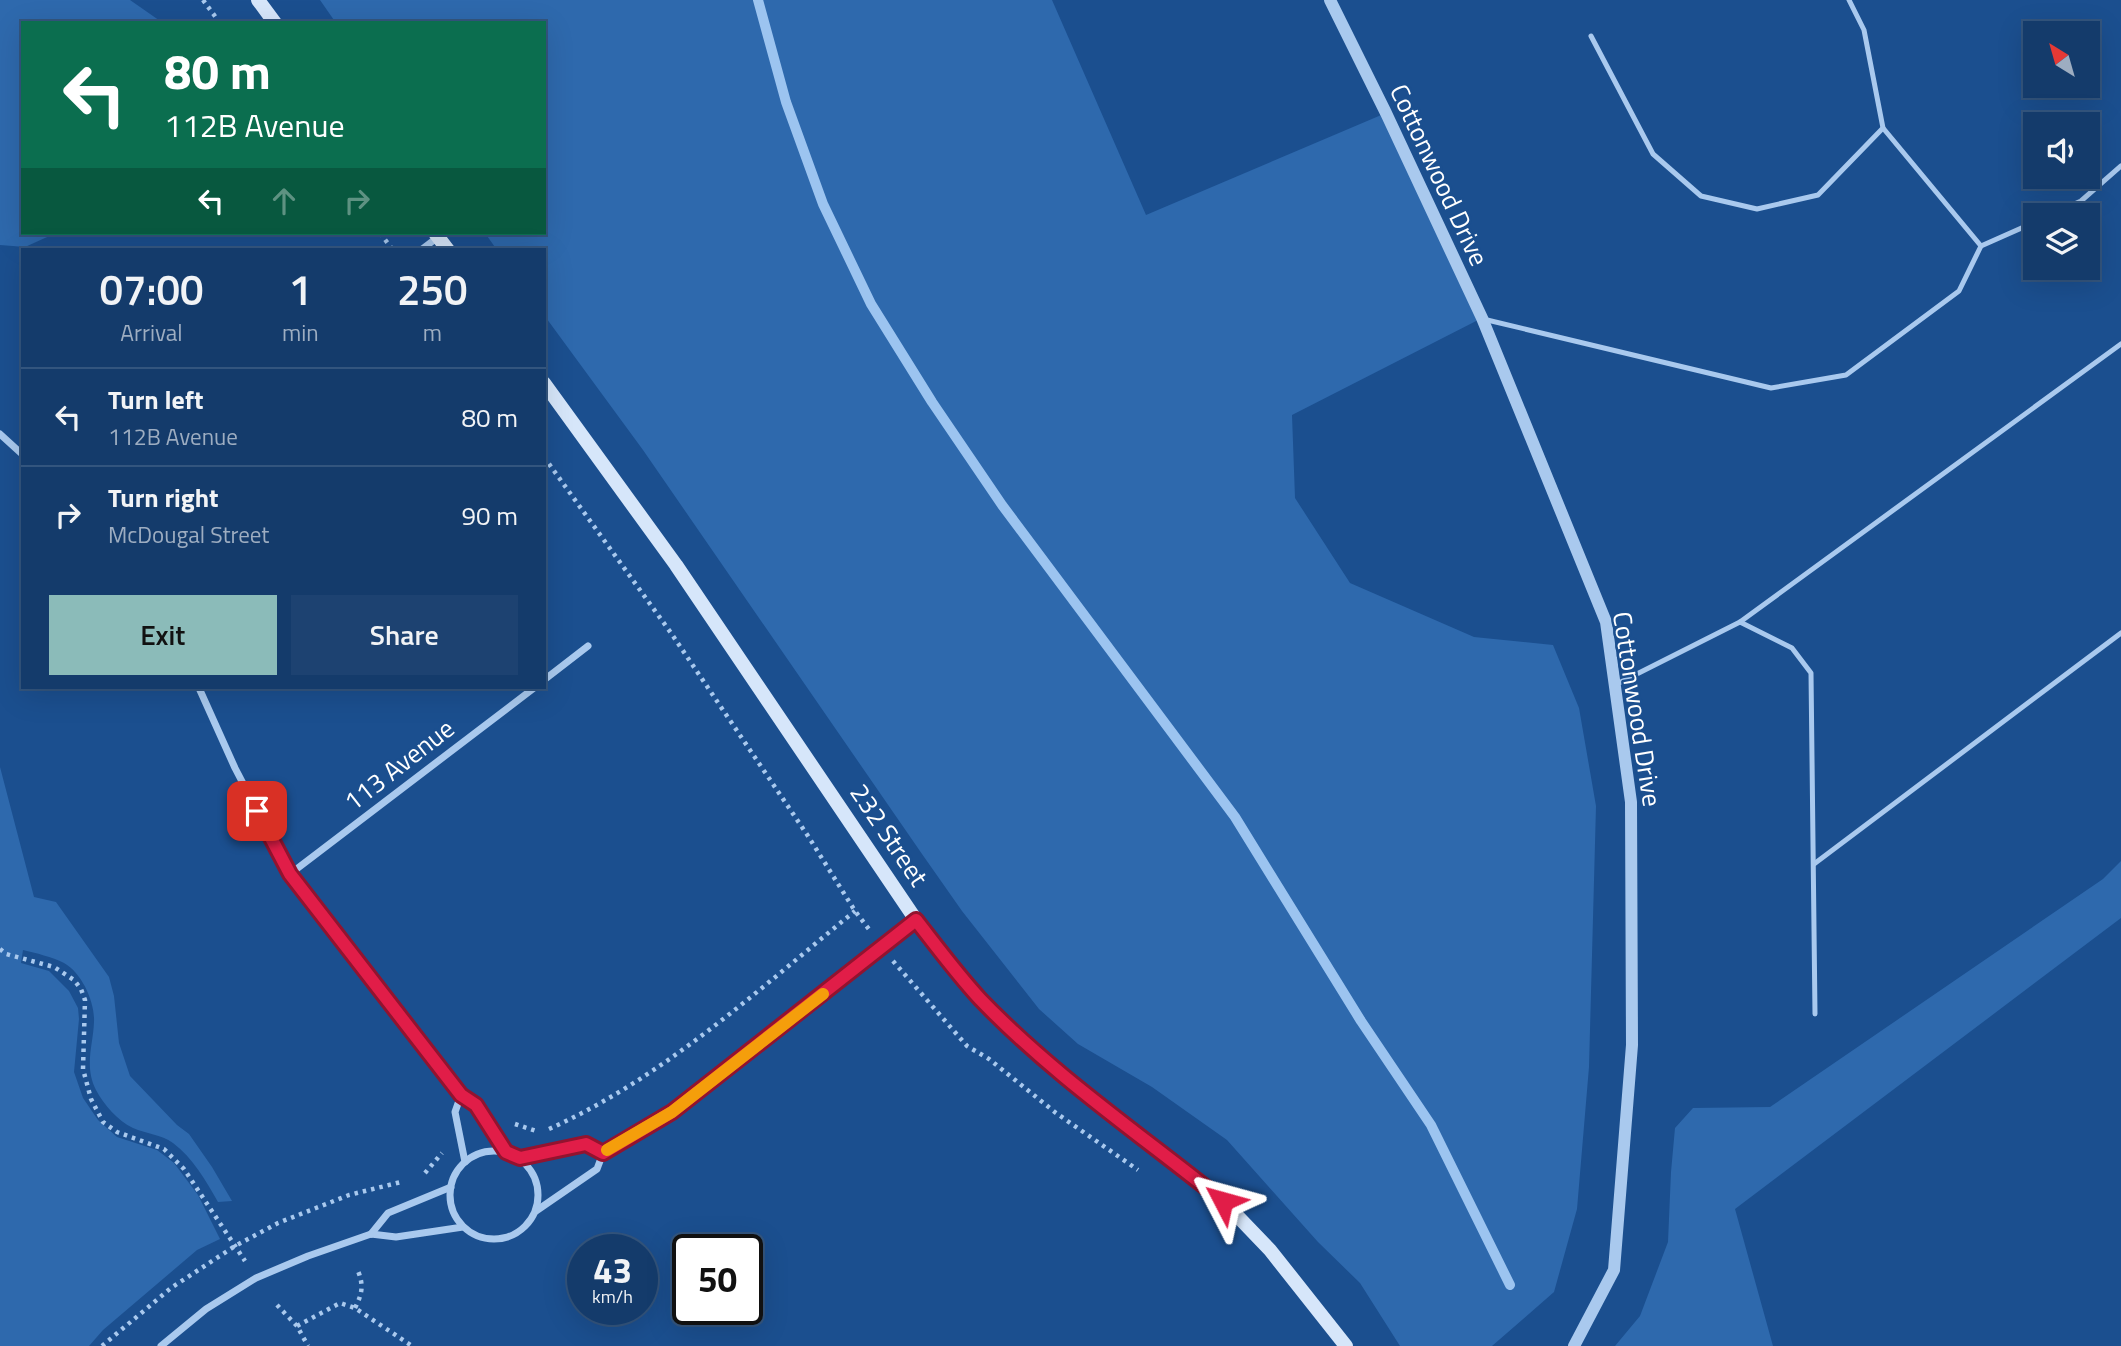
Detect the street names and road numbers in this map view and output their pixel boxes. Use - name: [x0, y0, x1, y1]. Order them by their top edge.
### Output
- street label: Cottonwood Drive: [1380, 77, 1499, 272]
- street label: Cottonwood Drive: [1603, 609, 1672, 809]
- street label: 113 Avenue: [335, 709, 462, 820]
- street label: 232 Street: [841, 776, 938, 894]

